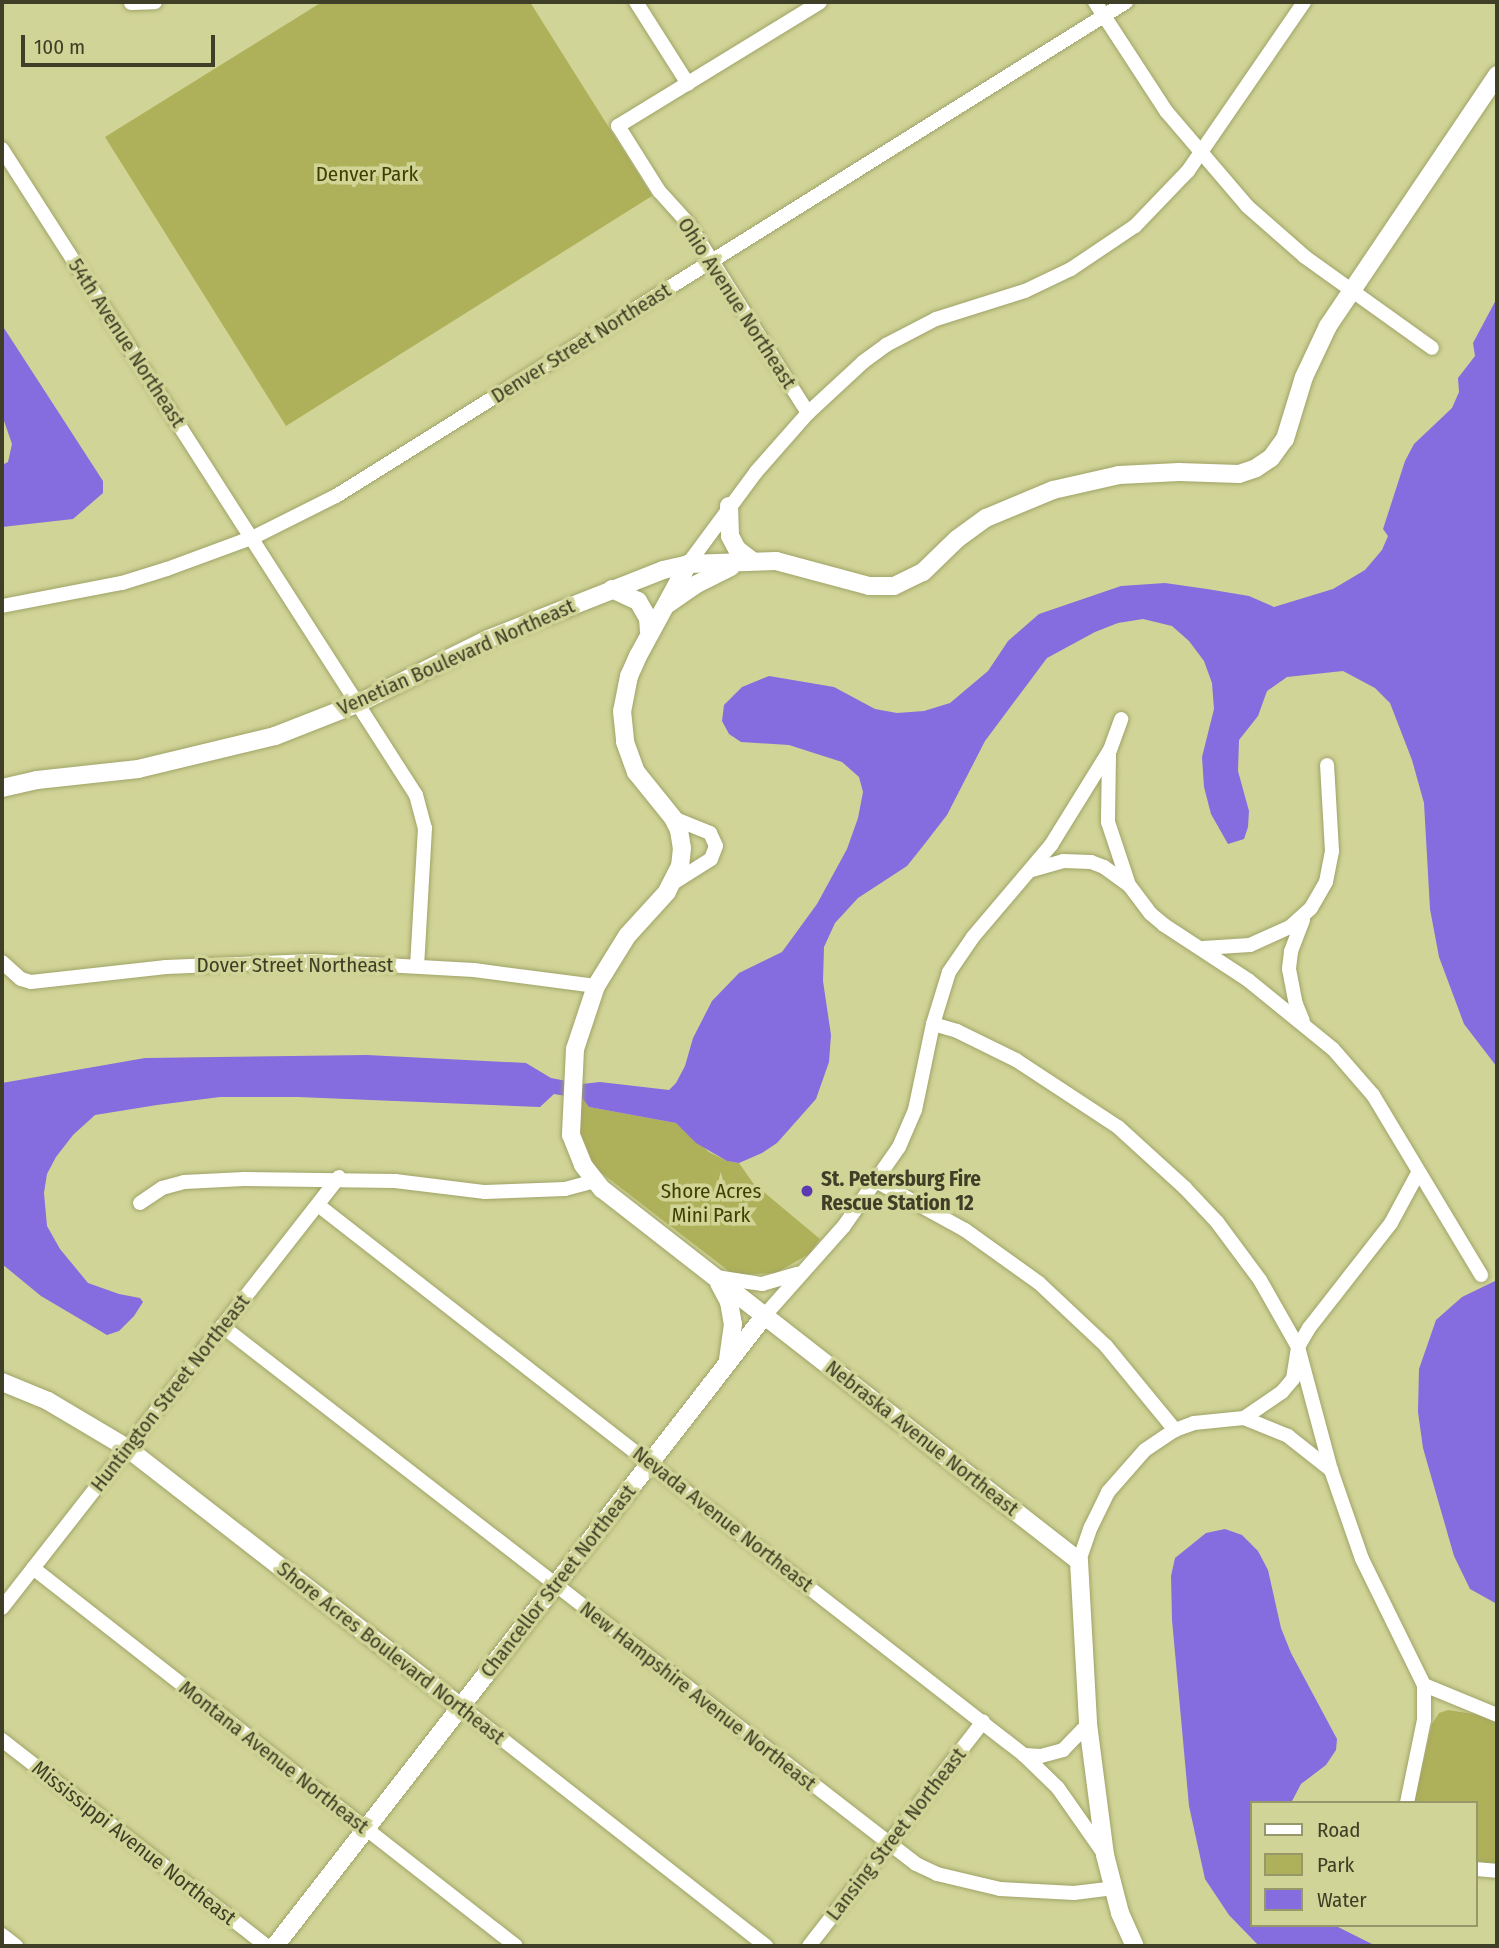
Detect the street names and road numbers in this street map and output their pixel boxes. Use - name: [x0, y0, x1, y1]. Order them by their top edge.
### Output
- street label: Ohio Avenue Northeast: [672, 213, 802, 393]
- street label: 54th Avenue Northeast: [63, 254, 191, 432]
- street label: Denver Street Northeast: [486, 277, 676, 409]
- street label: Venetian Boulevard Northeast: [333, 593, 579, 721]
- street label: Dover Street Northeast: [197, 952, 393, 978]
- street label: Huntington Street Northeast: [85, 1289, 255, 1497]
- street label: Nebraska Avenue Northeast: [820, 1355, 1024, 1521]
- street label: Nevada Avenue Northeast: [628, 1441, 818, 1597]
- street label: Chancellor Street Northeast: [475, 1479, 641, 1683]
- street label: Shore Acres Boulevard Northeast: [272, 1556, 510, 1750]
- street label: New Hampshire Avenue Northeast: [575, 1596, 821, 1796]
- street label: Montana Avenue Northeast: [174, 1675, 374, 1839]
- street label: Lansing Street Northeast: [821, 1743, 971, 1925]
- street label: Mississippi Avenue Northeast: [27, 1755, 241, 1931]

